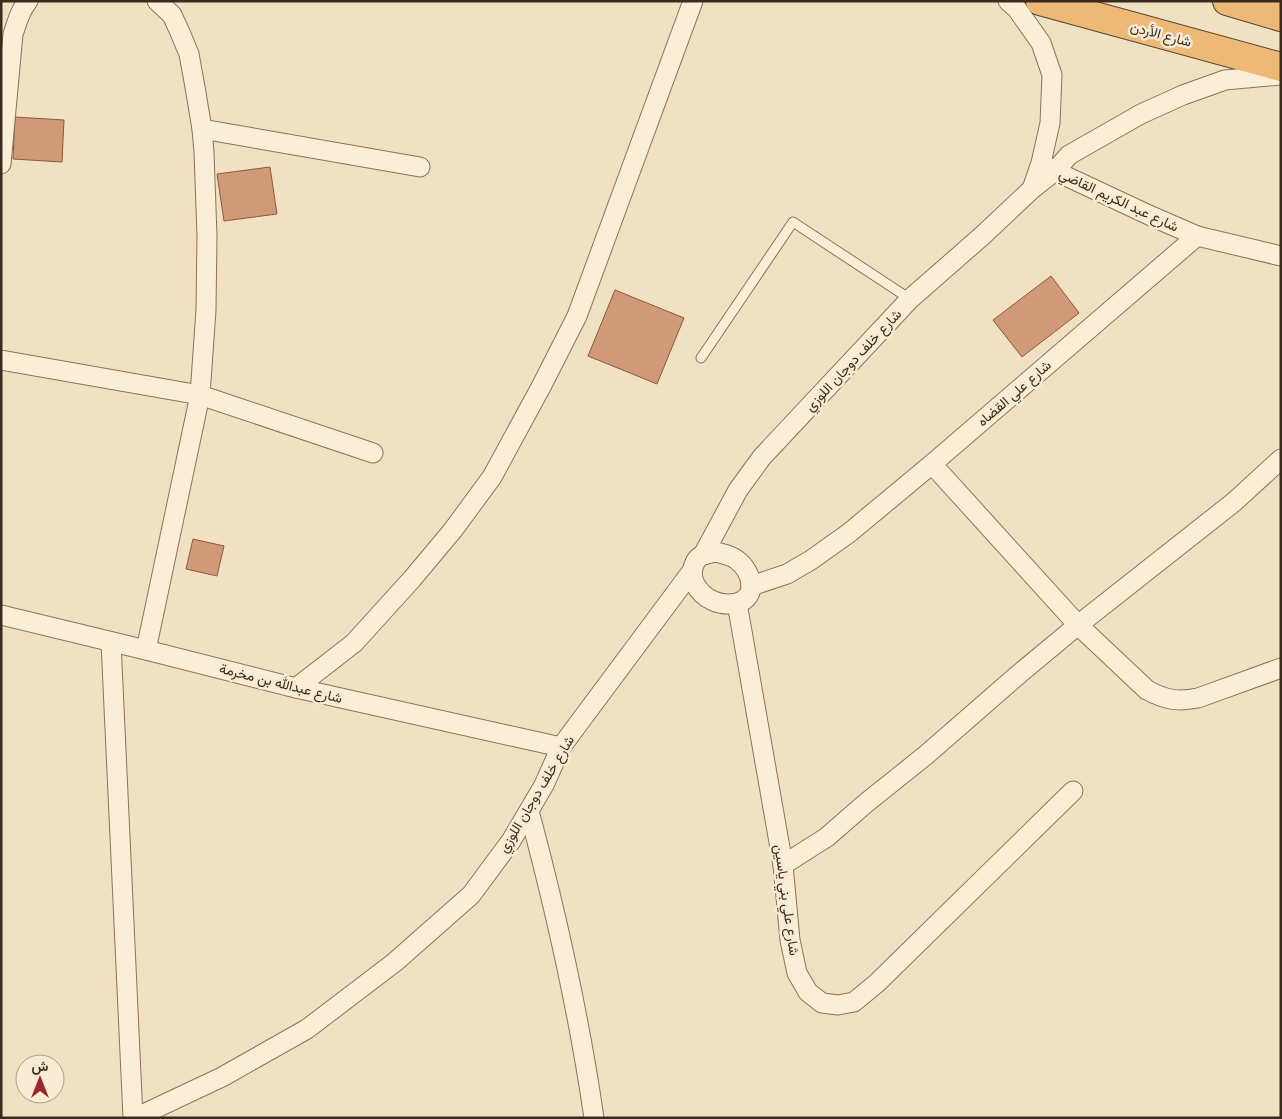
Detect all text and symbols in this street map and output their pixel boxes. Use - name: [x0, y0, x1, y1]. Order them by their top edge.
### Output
- street label: شارع الأردن: [1128, 18, 1193, 53]
- street label: شارع عبد الكريم القاضي: [1055, 166, 1181, 238]
- street label: شارع خلف دوجان اللوزي: [802, 306, 907, 417]
- street label: شارع علي القضاه: [975, 357, 1057, 432]
- street label: شارع عبدالله بن مخرمة: [217, 660, 344, 709]
- street label: شارع خلف دوجان اللوزي: [496, 733, 581, 857]
- street label: شارع علي بني ياسين: [767, 843, 802, 957]
- north arrow: [15, 1054, 65, 1104]
- text: ش: [32, 1059, 49, 1075]

